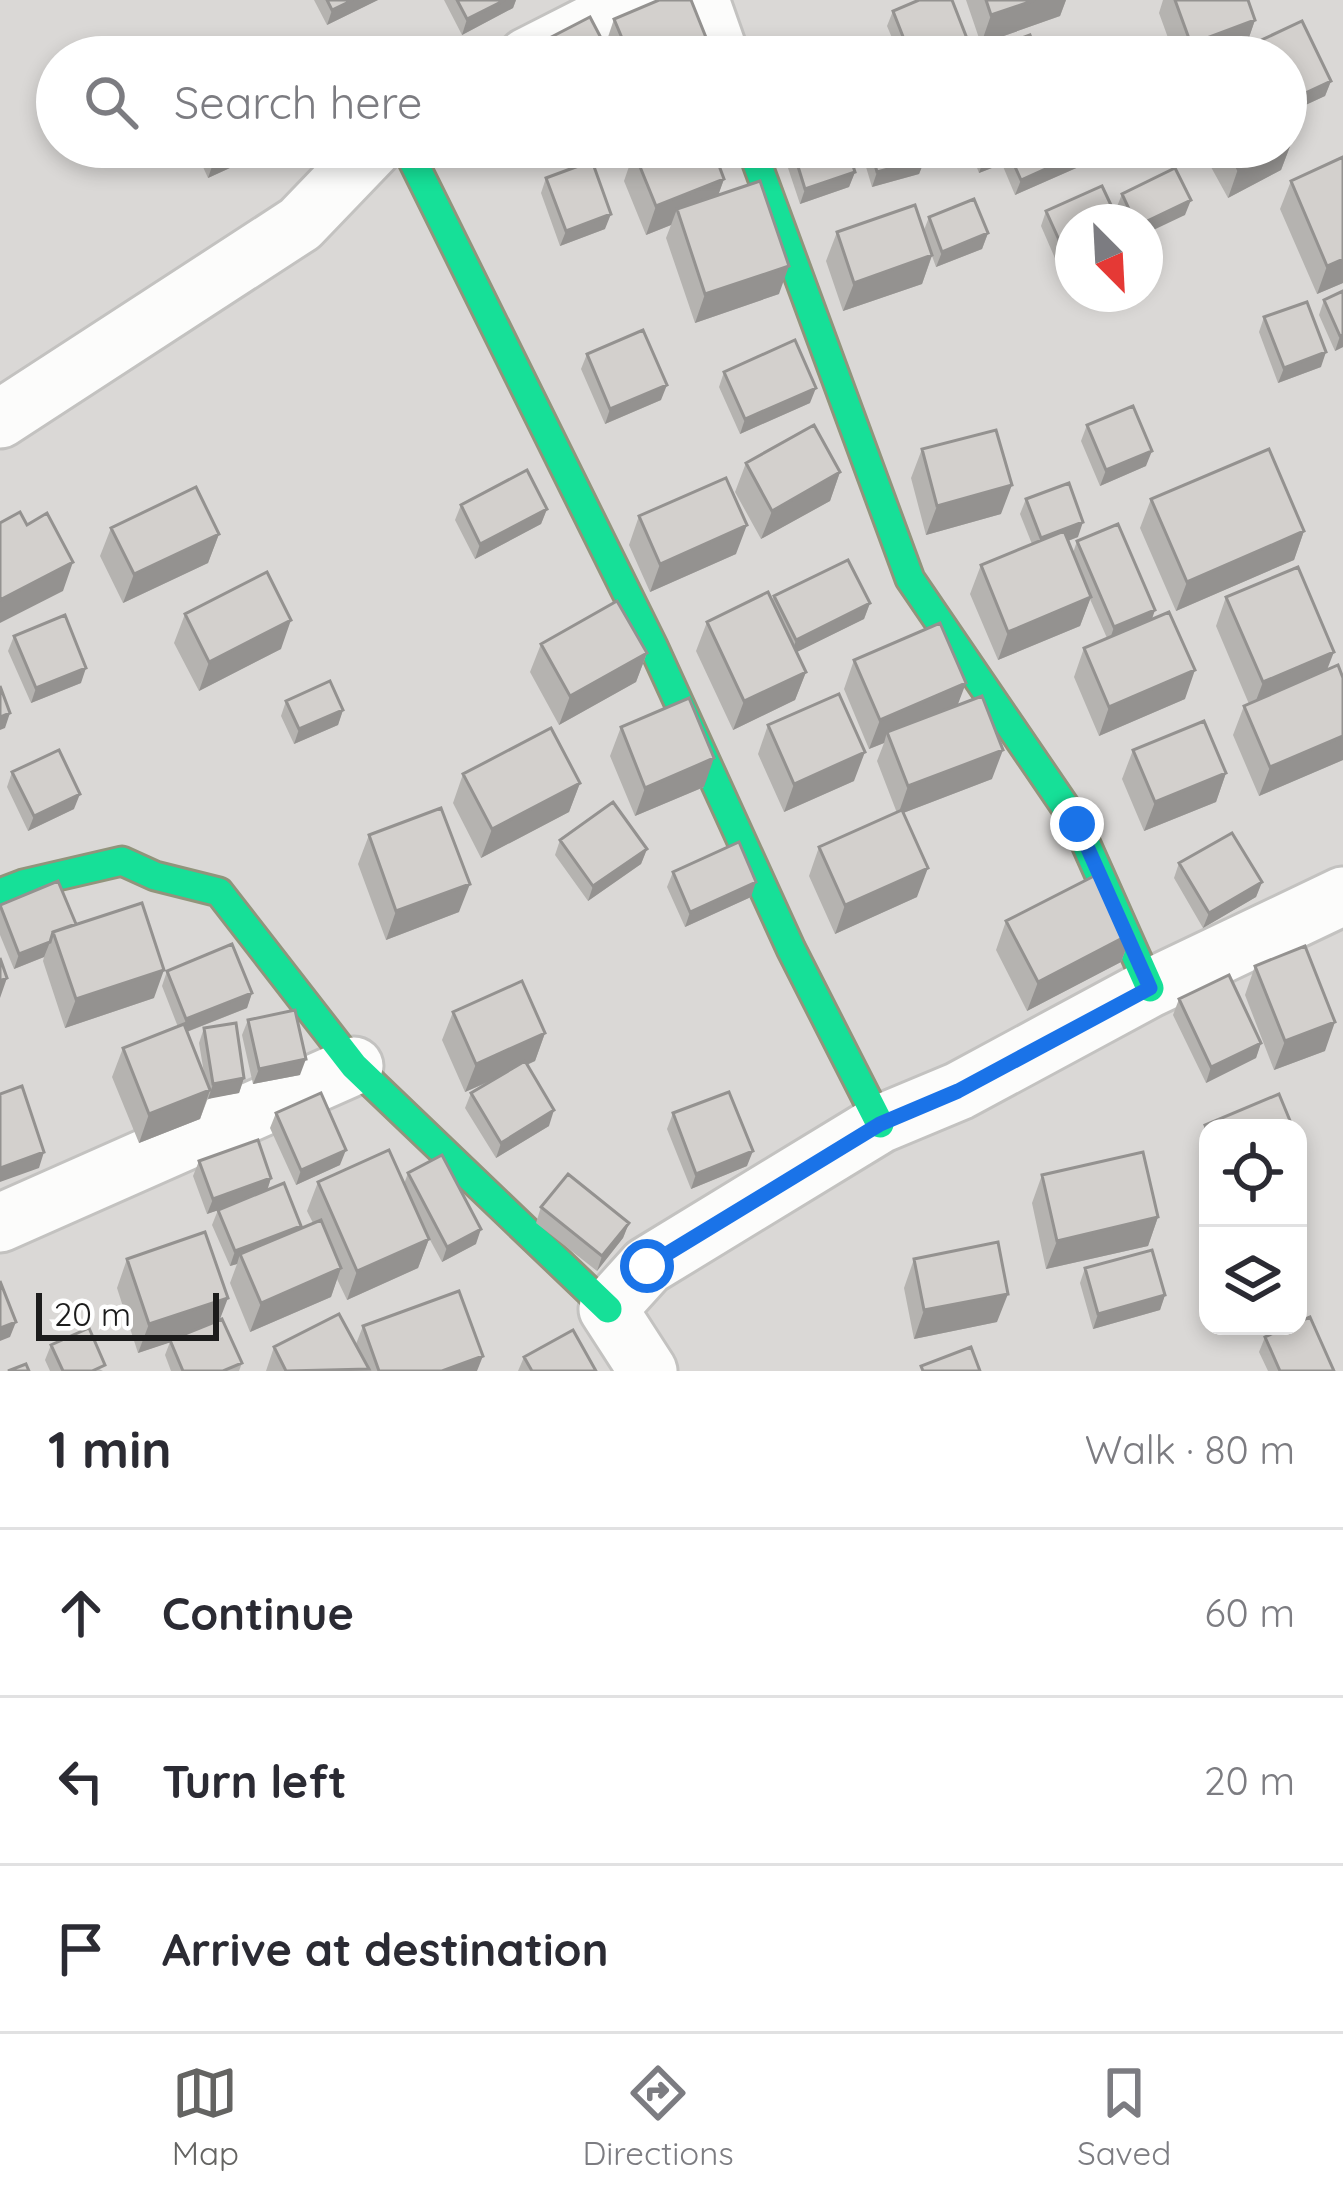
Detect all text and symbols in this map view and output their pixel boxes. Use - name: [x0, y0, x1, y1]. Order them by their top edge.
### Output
- search box: [36, 36, 1307, 168]
- icon: search: [78, 69, 144, 135]
- text: Search here: [174, 74, 422, 130]
- north arrow: [1055, 204, 1163, 312]
- route end: [1050, 797, 1104, 851]
- map controls: [1199, 1119, 1307, 1335]
- button: locate: [1199, 1119, 1307, 1227]
- button: layers: [1199, 1227, 1307, 1335]
- route start: [620, 1239, 674, 1293]
- scale bar: [36, 1287, 219, 1340]
- text: 20 m: [54, 1293, 131, 1334]
- text: 1 min: [48, 1417, 172, 1481]
- text: Walk · 80 m: [1085, 1425, 1295, 1474]
- icon: ahead: [48, 1580, 114, 1646]
- text: Continue: [162, 1585, 354, 1641]
- text: 60 m: [1205, 1588, 1295, 1637]
- icon: left: [48, 1748, 114, 1814]
- text: Turn left: [162, 1753, 347, 1809]
- text: 20 m: [1204, 1756, 1295, 1805]
- icon: arrive: [48, 1916, 114, 1982]
- text: Arrive at destination: [162, 1921, 608, 1977]
- tab: Map: [172, 2060, 239, 2173]
- tab: Directions: [582, 2060, 734, 2173]
- tab: Saved: [1077, 2060, 1171, 2173]

